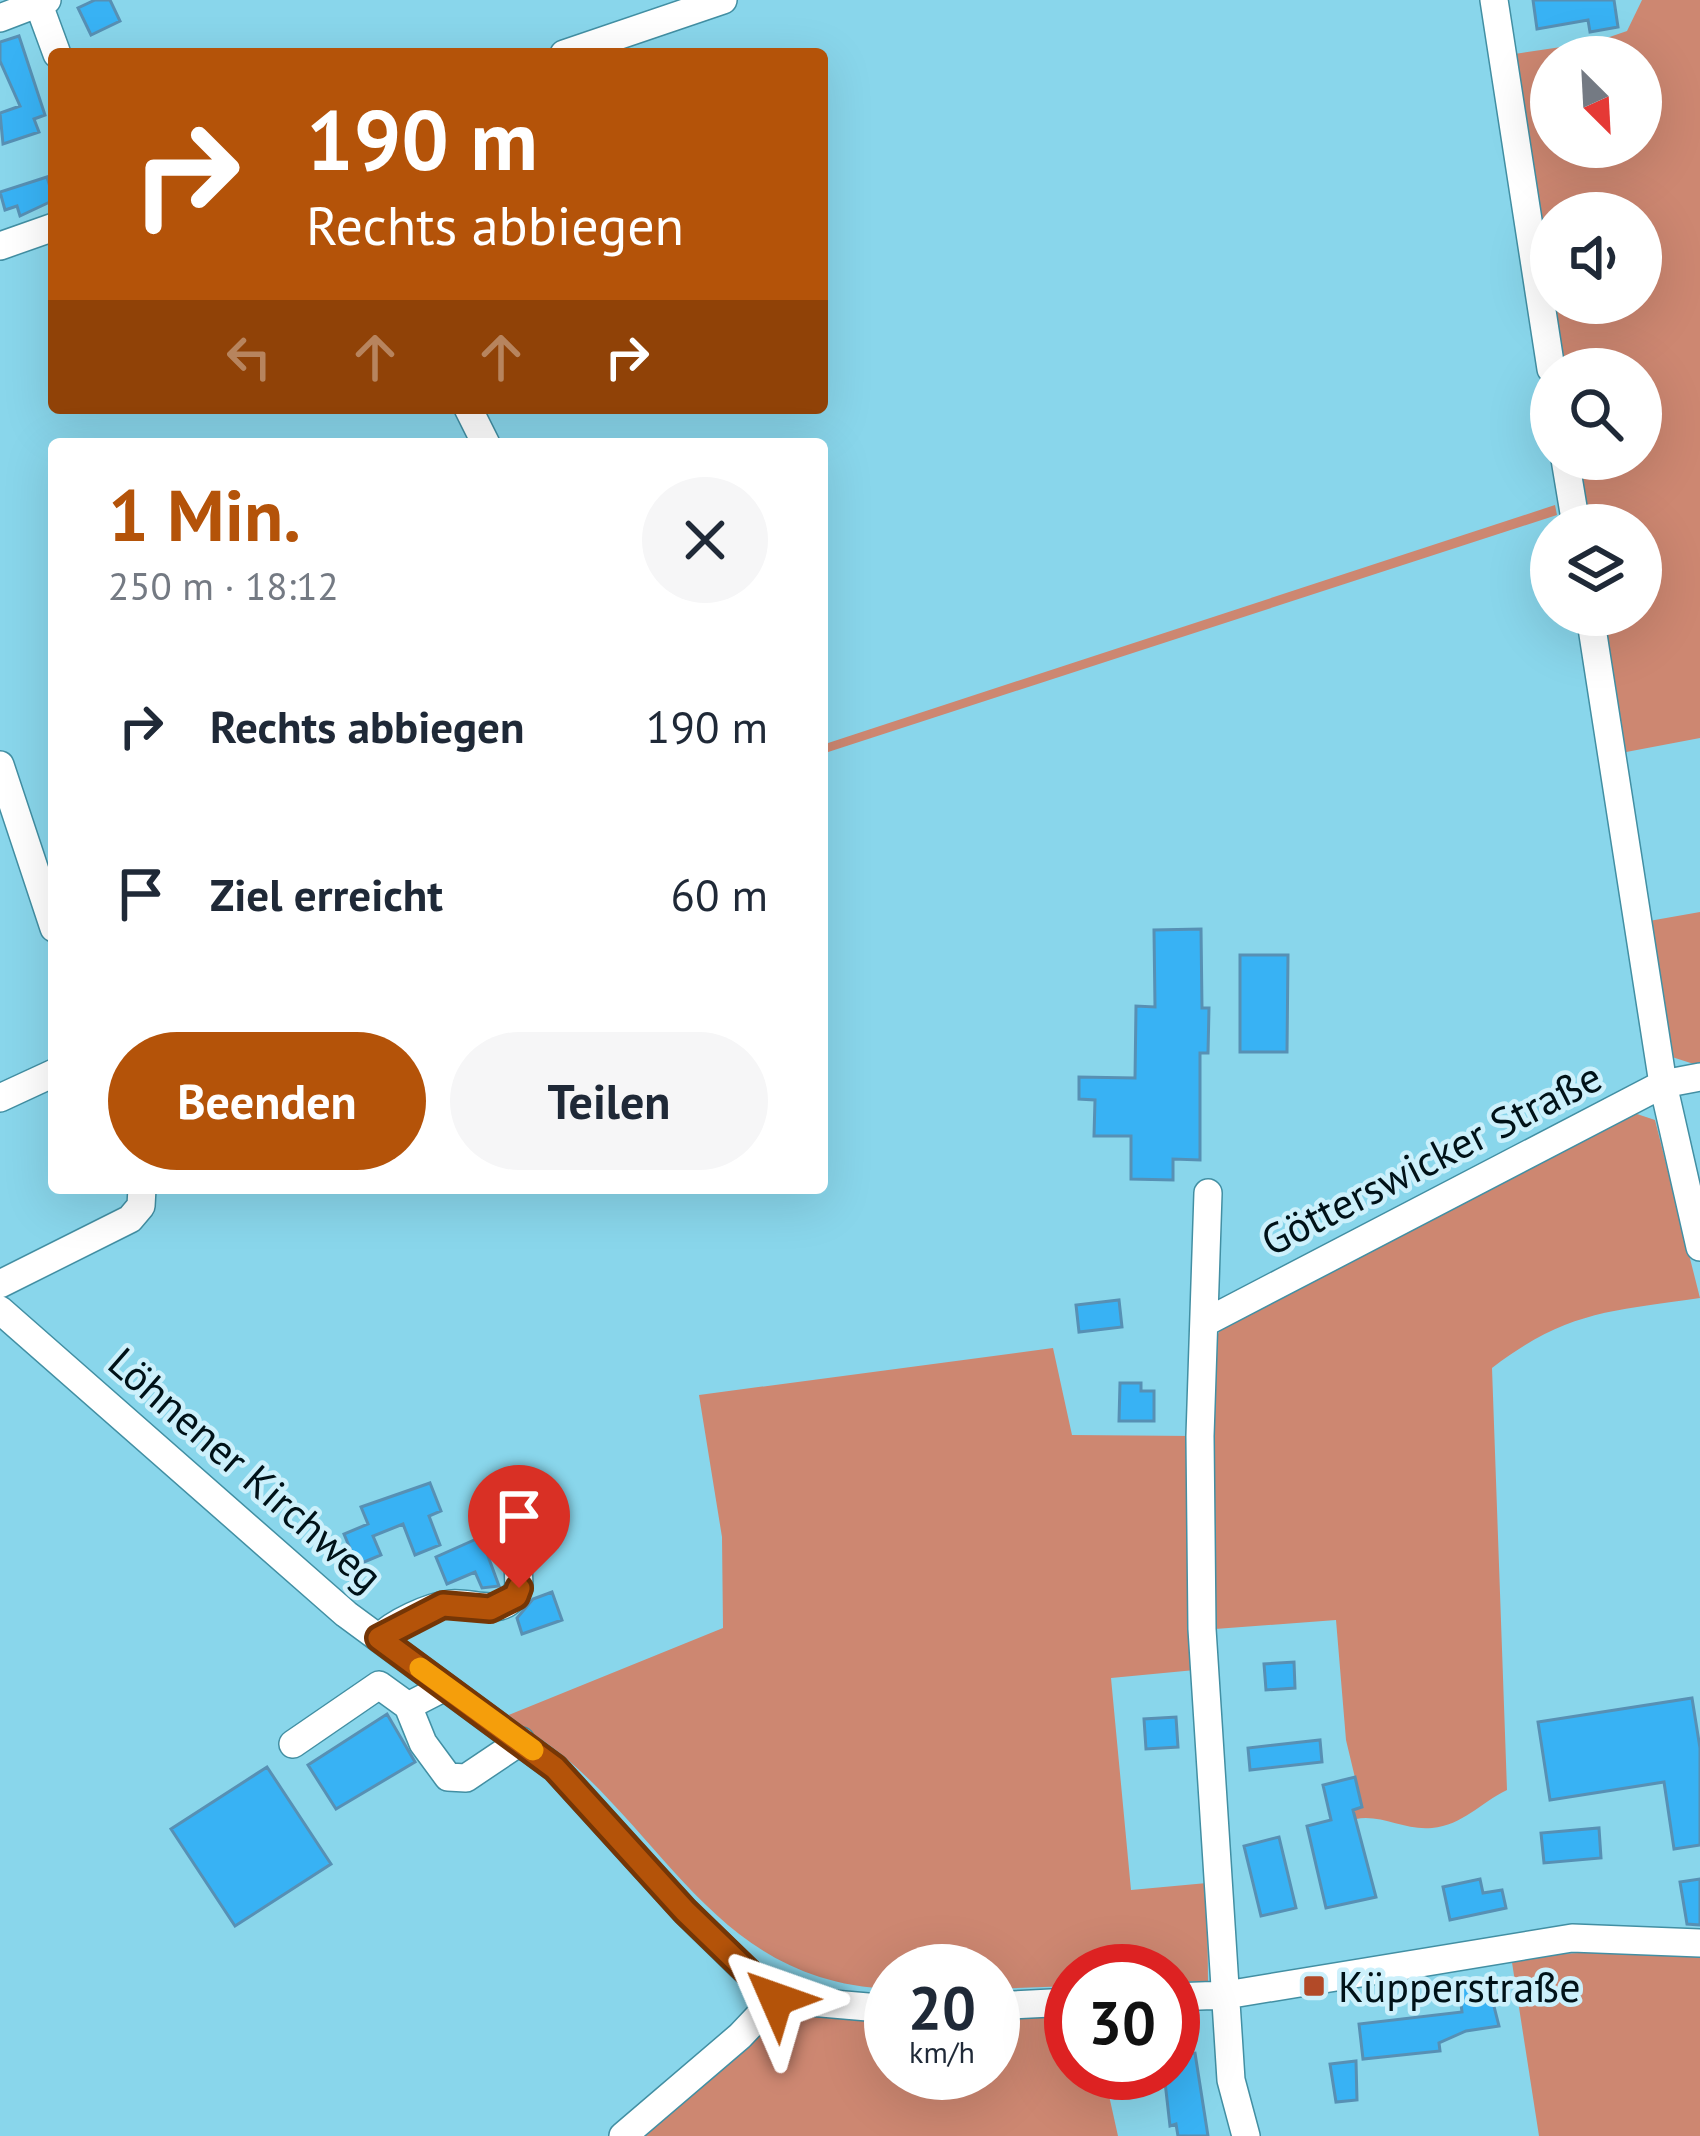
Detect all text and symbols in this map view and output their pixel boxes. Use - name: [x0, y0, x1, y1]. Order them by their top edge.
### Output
- north arrow: [1530, 36, 1662, 168]
- map controls: [1530, 36, 1662, 636]
- text: 190 m: [306, 84, 538, 193]
- icon: right: [108, 96, 264, 252]
- text: Rechts abbiegen: [306, 190, 684, 260]
- button: sound: [1530, 192, 1662, 324]
- icon: left: [216, 324, 282, 390]
- icon: ahead: [342, 324, 408, 390]
- icon: ahead: [468, 324, 534, 390]
- icon: right: [594, 324, 660, 390]
- button: search: [1530, 348, 1662, 480]
- text: 1 Min.: [108, 468, 301, 561]
- button: close: [642, 477, 768, 603]
- button: layers: [1530, 504, 1662, 636]
- text: 250 m · 18:12: [108, 560, 339, 611]
- icon: right: [108, 693, 174, 759]
- text: Rechts abbiegen: [210, 697, 524, 755]
- text: 190 m: [646, 697, 768, 755]
- icon: arrive: [108, 861, 174, 927]
- text: Ziel erreicht: [210, 865, 443, 923]
- text: 60 m: [670, 865, 768, 923]
- button: Beenden: [108, 1032, 426, 1170]
- button: Teilen: [450, 1032, 768, 1170]
- street label: Götterswicker Straße: [1251, 1048, 1611, 1268]
- street label: Löhnener Kirchweg: [97, 1335, 395, 1603]
- pin: [468, 1465, 570, 1588]
- icon: arrive: [486, 1483, 552, 1549]
- position arrow: [713, 1936, 839, 2062]
- speed limit sign: 30: [1044, 1944, 1200, 2100]
- place label: Küpperstraße: [1338, 1959, 1581, 2014]
- text: 20: [908, 1968, 976, 2046]
- marker: Küpperstraße: [1301, 1973, 1327, 1999]
- text: km/h: [909, 2032, 975, 2071]

